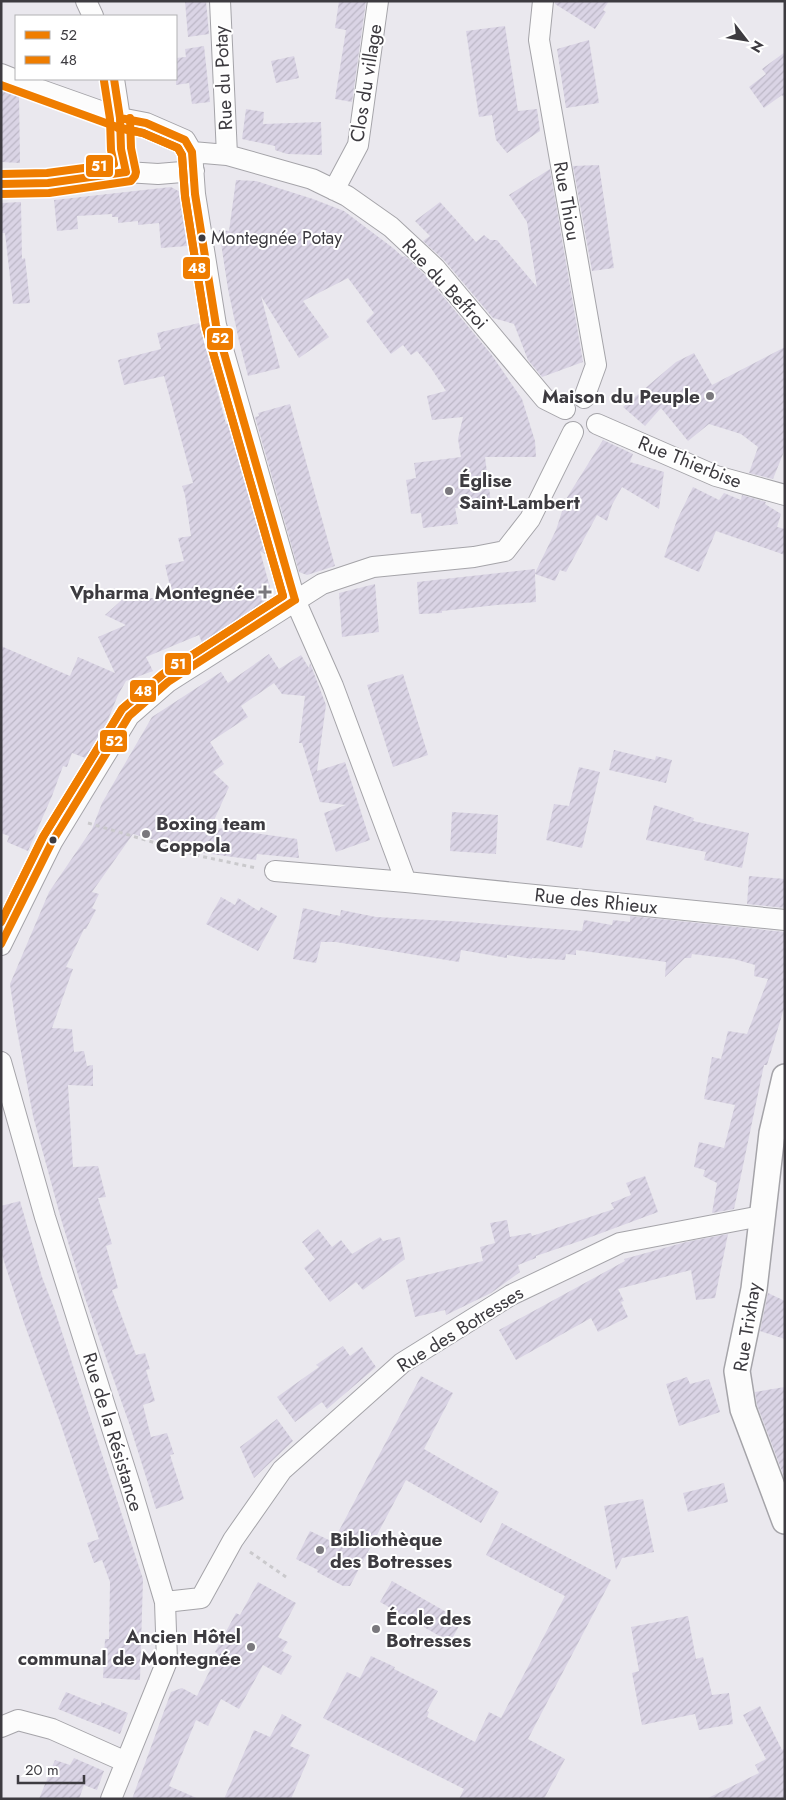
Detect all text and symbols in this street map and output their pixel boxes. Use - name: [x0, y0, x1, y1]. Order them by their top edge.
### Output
- legend: [15, 15, 178, 80]
- north arrow: [721, 15, 771, 65]
- street label: Clos du village: [343, 22, 389, 144]
- text: 52: [60, 24, 77, 46]
- street label: Rue du Potay: [207, 24, 239, 131]
- text: N: [746, 37, 769, 57]
- text: 48: [60, 49, 77, 71]
- line badge: 51: [85, 154, 114, 178]
- text: 51: [91, 156, 107, 176]
- street label: Rue Thiou: [547, 159, 587, 243]
- place label: Montegnée Potay: [211, 225, 342, 251]
- marker: Montegnée Potay: [197, 233, 207, 243]
- street label: Rue du Beffroi: [396, 233, 494, 335]
- line badge: 48: [182, 256, 211, 280]
- text: 48: [188, 258, 206, 278]
- line badge: 52: [206, 327, 234, 351]
- text: 52: [211, 328, 229, 348]
- place label: Maison du Peuple: [542, 383, 700, 410]
- marker: Maison du Peuple: [704, 390, 716, 402]
- street label: Rue Thierbise: [634, 429, 746, 495]
- place label: Église Saint-Lambert: [459, 467, 580, 516]
- marker: Église Saint-Lambert: [443, 485, 455, 497]
- place label: Vpharma Montegnée: [69, 579, 255, 606]
- marker: Vpharma Montegnée: [259, 586, 271, 598]
- line badge: 51: [164, 652, 192, 676]
- text: 51: [170, 654, 186, 674]
- line badge: 48: [129, 679, 157, 703]
- text: 48: [134, 681, 152, 701]
- line badge: 52: [99, 729, 128, 753]
- text: 52: [105, 731, 123, 751]
- place label: Boxing team Coppola: [156, 810, 266, 859]
- marker: Boxing team Coppola: [140, 828, 152, 840]
- unlabelled marker: [48, 835, 58, 845]
- street label: Rue des Rhieux: [533, 881, 659, 921]
- street label: Rue des Botresses: [392, 1279, 529, 1379]
- street label: Rue Trixhay: [727, 1280, 767, 1374]
- street label: Rue de la Résistance: [76, 1349, 150, 1515]
- place label: Bibliothèque des Botresses: [330, 1526, 452, 1575]
- marker: Bibliothèque des Botresses: [314, 1544, 326, 1556]
- place label: École des Botresses: [386, 1605, 471, 1654]
- place label: Ancien Hôtel communal de Montegnée: [18, 1623, 241, 1672]
- marker: École des Botresses: [370, 1623, 382, 1635]
- marker: Ancien Hôtel communal de Montegnée: [245, 1641, 257, 1653]
- scale bar: [18, 1752, 84, 1784]
- text: 20 m: [25, 1759, 59, 1781]

